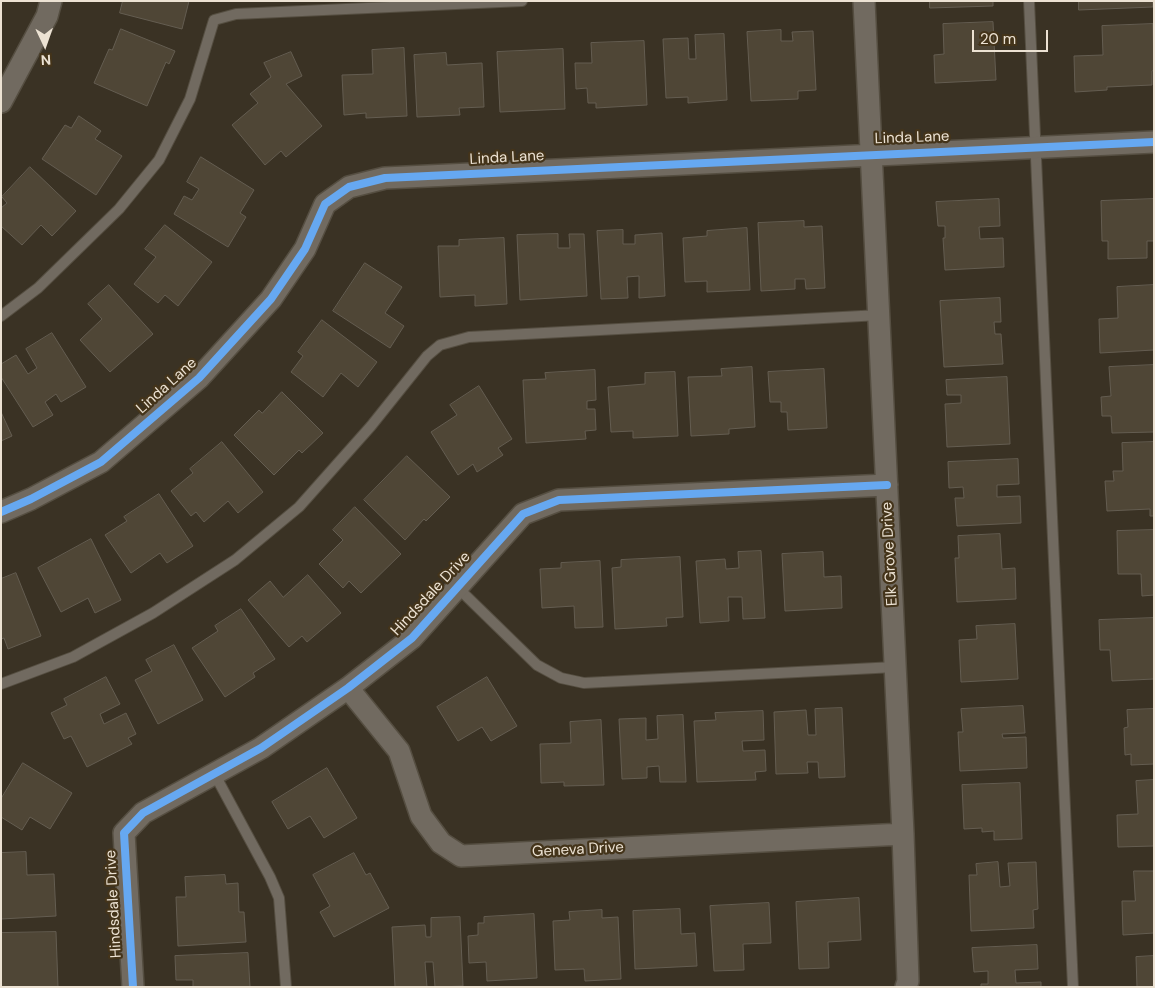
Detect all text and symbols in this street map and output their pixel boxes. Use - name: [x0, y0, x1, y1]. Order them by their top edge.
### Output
- north arrow: [20, 20, 70, 70]
- scale bar: [975, 20, 1051, 52]
- text: 20 m: [980, 29, 1016, 49]
- text: N: [40, 51, 51, 69]
- street label: Linda Lane: [874, 128, 950, 148]
- street label: Linda Lane: [469, 147, 545, 169]
- street label: Linda Lane: [133, 354, 201, 418]
- street label: Elk Grove Drive: [878, 502, 902, 606]
- street label: Hindsdale Drive: [387, 548, 475, 640]
- street label: Geneva Drive: [532, 839, 624, 861]
- street label: Hindsdale Drive: [102, 849, 126, 959]

